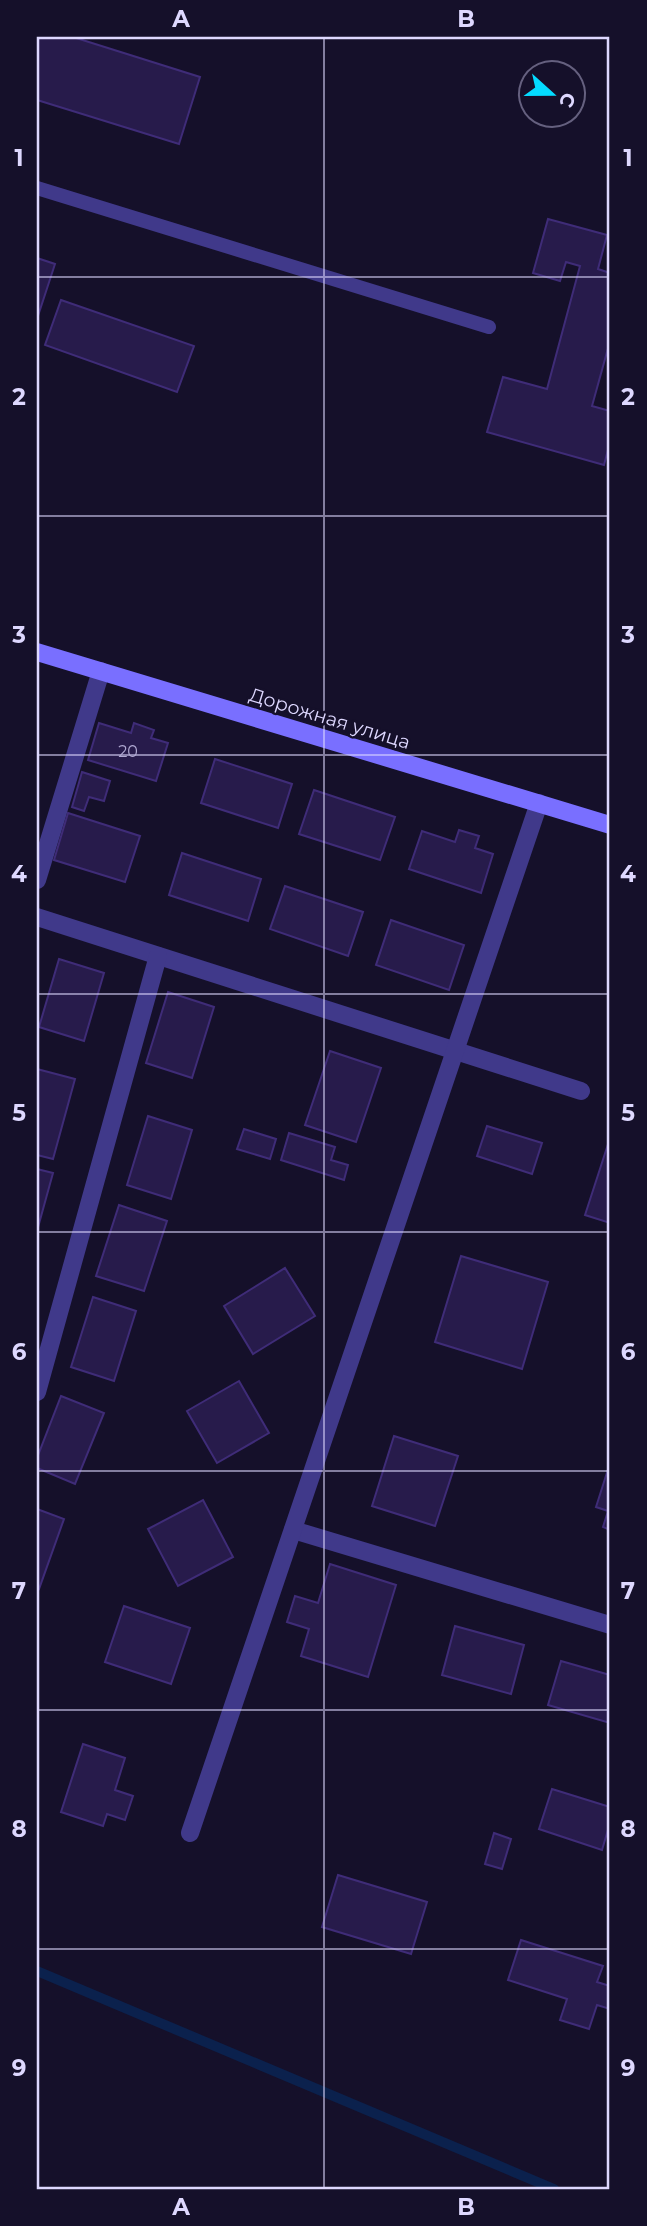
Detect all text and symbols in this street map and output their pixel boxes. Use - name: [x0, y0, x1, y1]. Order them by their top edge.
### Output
- text: A: [171, 5, 190, 33]
- text: B: [457, 5, 475, 33]
- north arrow: [518, 60, 588, 130]
- text: С: [554, 89, 581, 111]
- text: 1: [14, 144, 24, 172]
- text: 1: [623, 144, 633, 172]
- text: 2: [12, 383, 26, 411]
- text: 2: [621, 383, 635, 411]
- text: 3: [11, 621, 26, 649]
- text: 3: [620, 621, 635, 649]
- street label: Дорожная улица: [247, 683, 413, 754]
- house number: 20: [118, 742, 138, 761]
- text: 4: [11, 860, 27, 888]
- text: 4: [620, 860, 636, 888]
- text: 5: [12, 1099, 26, 1127]
- text: 5: [621, 1099, 635, 1127]
- text: 6: [12, 1338, 27, 1366]
- text: 6: [621, 1338, 636, 1366]
- text: 7: [12, 1577, 26, 1605]
- text: 7: [621, 1577, 635, 1605]
- text: 8: [11, 1815, 27, 1843]
- text: 8: [620, 1815, 636, 1843]
- text: 9: [12, 2054, 26, 2082]
- text: 9: [621, 2054, 635, 2082]
- text: A: [171, 2193, 190, 2221]
- text: B: [457, 2193, 475, 2221]

